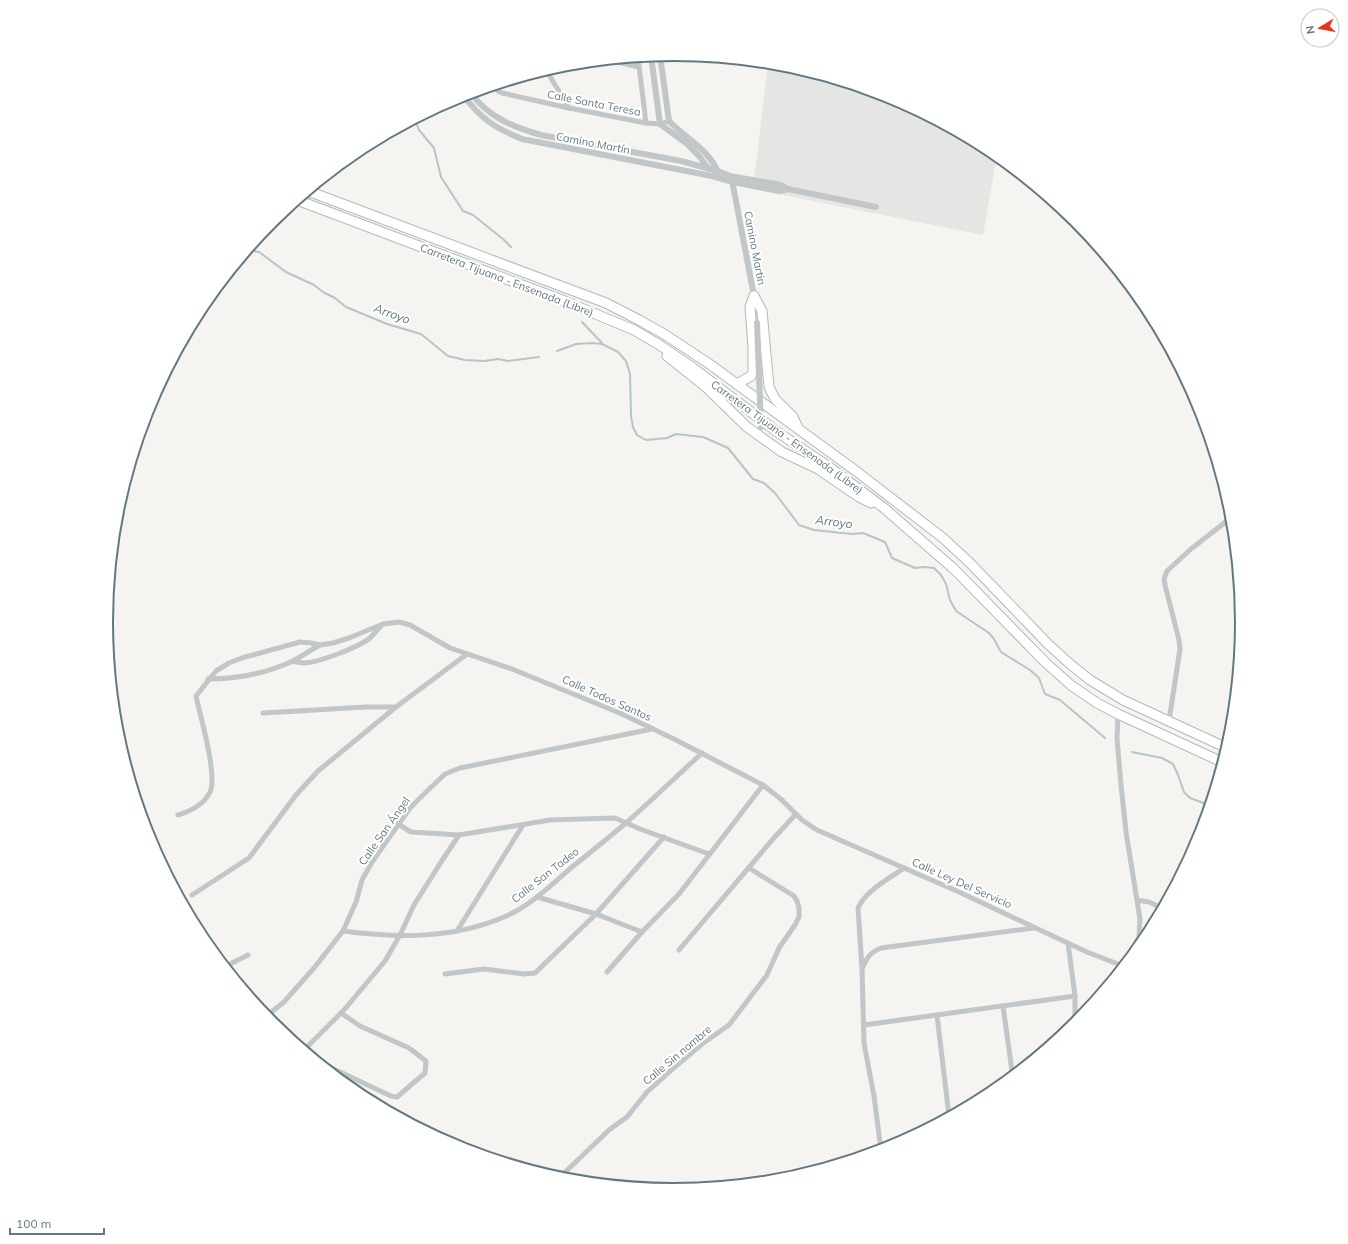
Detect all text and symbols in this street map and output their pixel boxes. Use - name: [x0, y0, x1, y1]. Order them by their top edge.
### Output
- north arrow: [1300, 8, 1340, 48]
- text: N: [1303, 24, 1318, 35]
- street label: Calle Santa Teresa: [546, 87, 642, 119]
- street label: Camino Martín: [555, 129, 631, 157]
- street label: Camino Martin: [741, 210, 769, 286]
- street label: Carretera Tijuana - Ensenada (Libre): [418, 240, 596, 320]
- water label: Arroyo: [371, 300, 412, 327]
- street label: Carretera Tijuana - Ensenada (Libre): [708, 377, 866, 497]
- water label: Arroyo: [814, 512, 854, 531]
- street label: Calle Todos Santos: [560, 672, 654, 724]
- street label: Calle San Ángel: [355, 794, 413, 868]
- street label: Calle San Tadeo: [508, 844, 582, 906]
- street label: Calle Ley Del Servicio: [910, 855, 1014, 911]
- street label: Calle Sin nombre: [640, 1022, 714, 1088]
- scale bar: [10, 1210, 104, 1236]
- text: 100 m: [16, 1216, 51, 1231]

